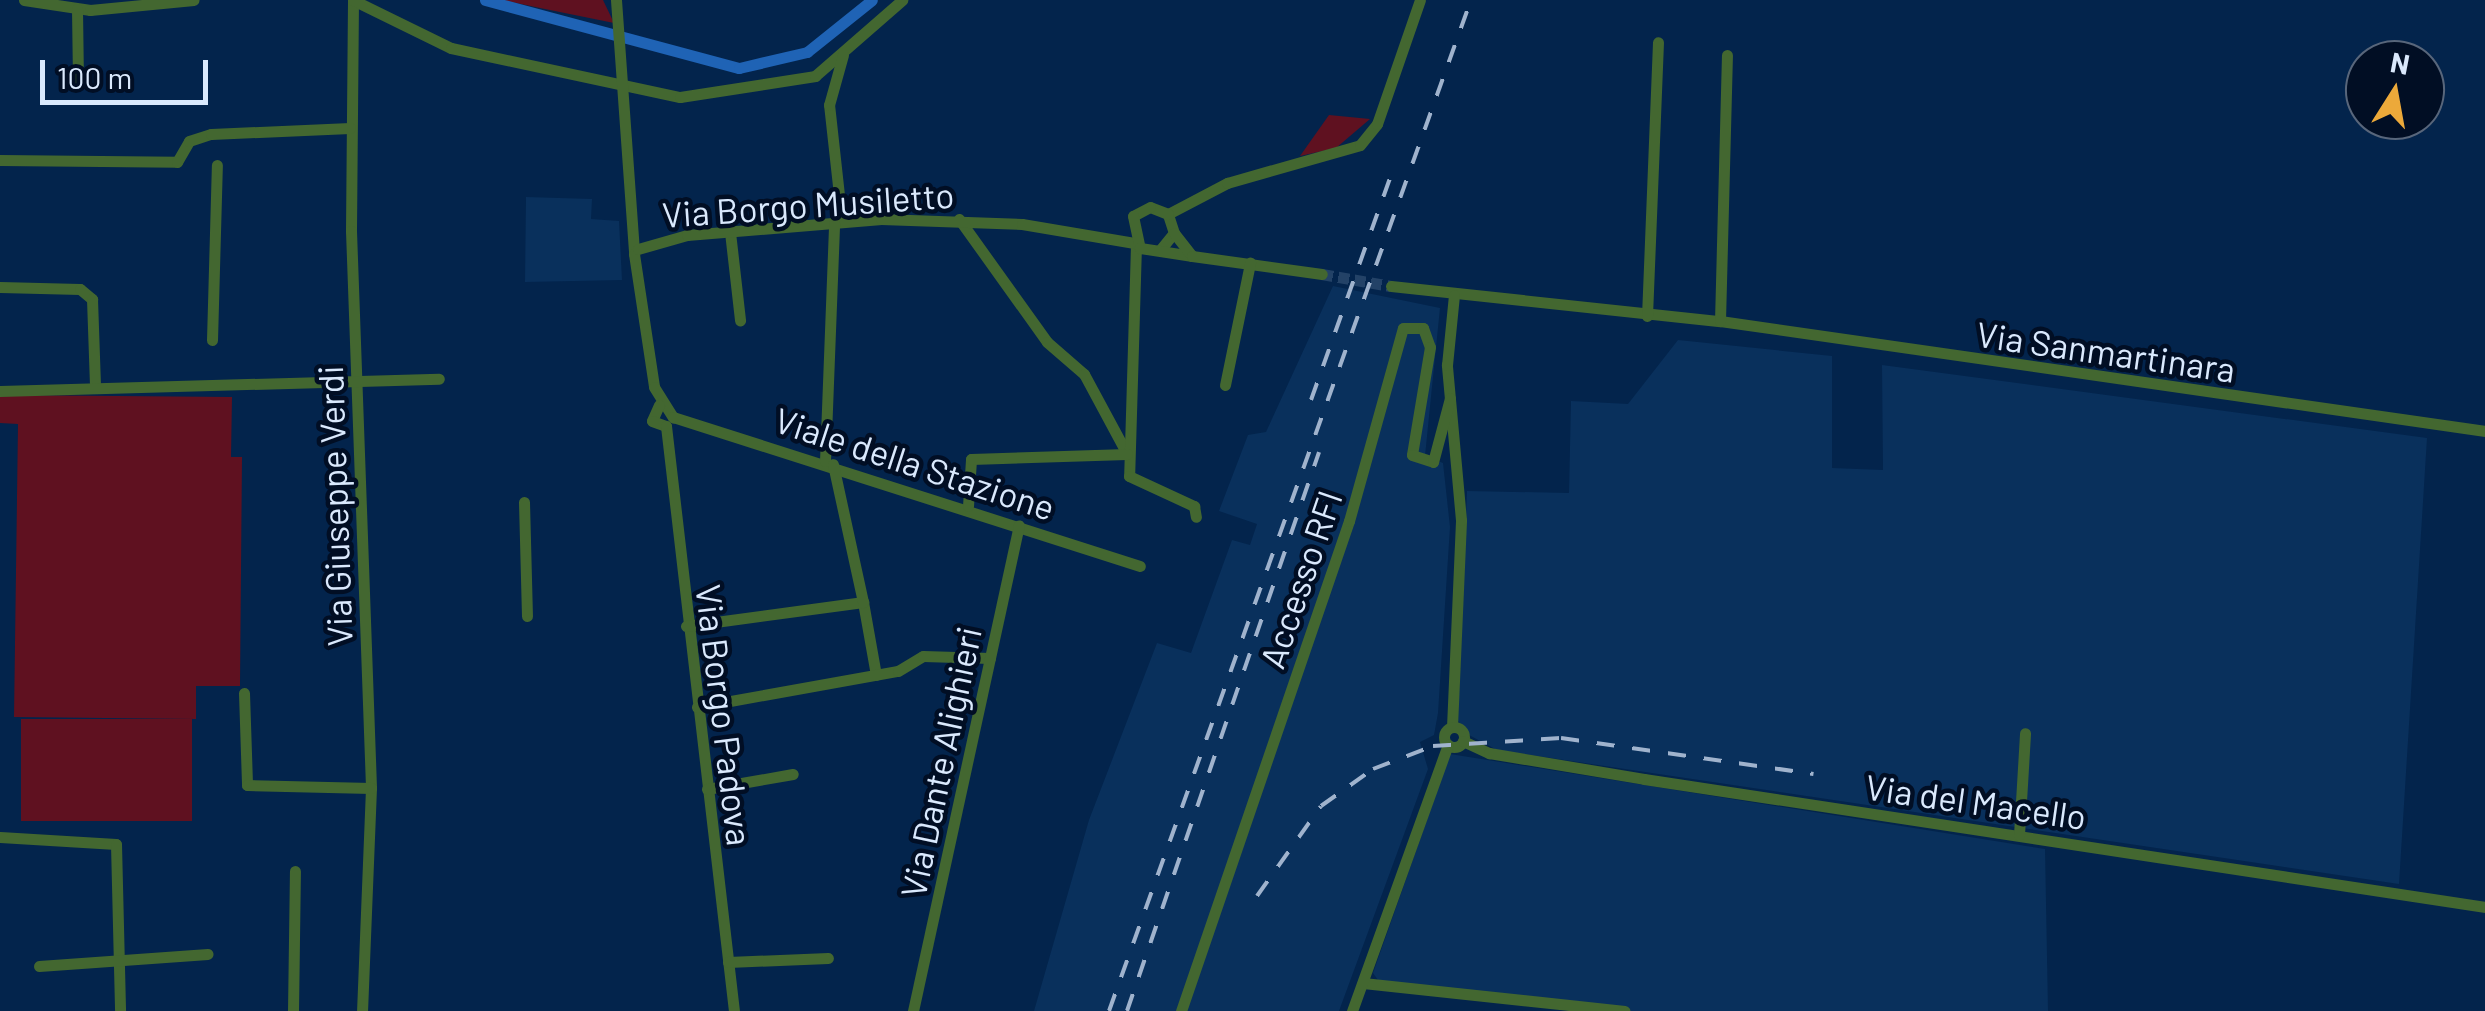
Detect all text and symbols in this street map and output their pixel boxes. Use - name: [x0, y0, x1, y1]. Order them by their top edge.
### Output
- scale bar: [45, 40, 212, 102]
- north arrow: [2345, 40, 2445, 140]
- text: N: [2388, 44, 2413, 81]
- text: 100 m: [57, 59, 132, 95]
- street label: Via Borgo Musiletto: [661, 173, 955, 235]
- street label: Via Sanmartinara: [1974, 312, 2238, 390]
- street label: Via Giuseppe Verdi: [308, 365, 360, 647]
- street label: Viale della Stazione: [770, 398, 1060, 528]
- street label: Accesso RFI: [1250, 485, 1350, 673]
- street label: Via Borgo Padova: [688, 582, 762, 848]
- street label: Via Dante Alighieri: [891, 623, 989, 901]
- street label: Via del Macello: [1863, 765, 2089, 837]

